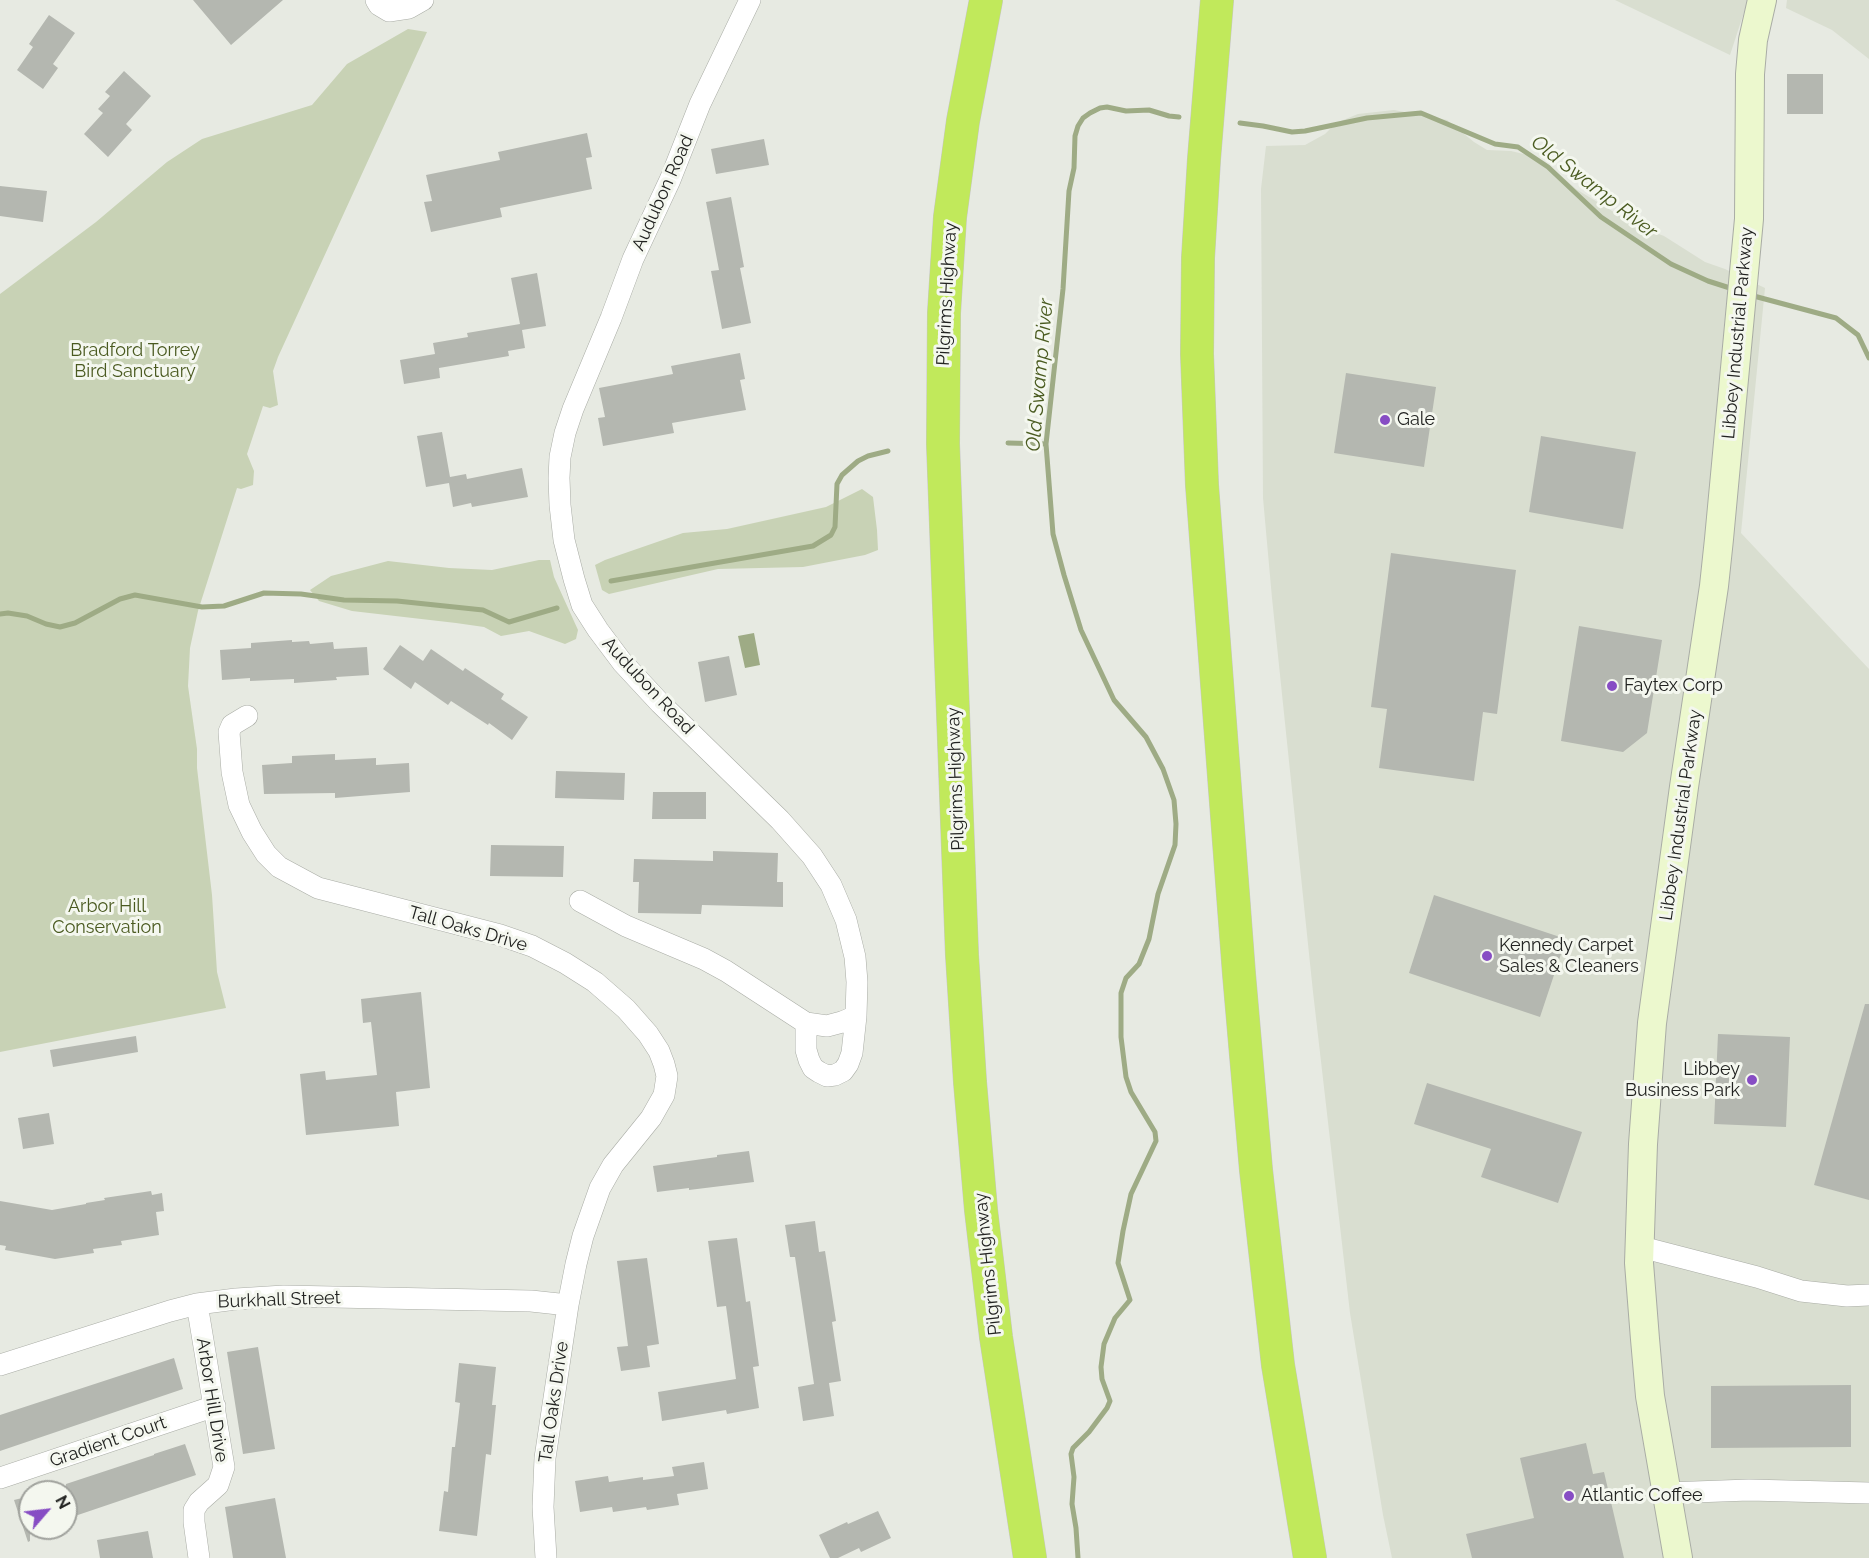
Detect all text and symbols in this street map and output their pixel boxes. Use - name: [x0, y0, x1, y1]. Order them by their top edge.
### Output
- water label: Old Swamp River: [1526, 130, 1662, 244]
- street label: Audubon Road: [628, 132, 698, 254]
- street label: Pilgrims Highway: [932, 222, 962, 366]
- street label: Libbey Industrial Parkway: [1718, 226, 1758, 440]
- water label: Old Swamp River: [1021, 298, 1059, 452]
- park label: Bradford Torrey Bird Sanctuary: [70, 340, 200, 382]
- place label: Gale: [1397, 409, 1435, 431]
- marker: Gale: [1378, 413, 1392, 427]
- street label: Audubon Road: [598, 633, 698, 739]
- place label: Faytex Corp: [1624, 675, 1723, 697]
- marker: Faytex Corp: [1605, 679, 1619, 693]
- street label: Pilgrims Highway: [943, 707, 969, 851]
- street label: Libbey Industrial Parkway: [1655, 708, 1707, 922]
- park label: Arbor Hill Conservation: [52, 896, 162, 938]
- street label: Tall Oaks Drive: [406, 902, 530, 956]
- place label: Kennedy Carpet Sales & Cleaners: [1499, 935, 1639, 978]
- marker: Kennedy Carpet Sales & Cleaners: [1480, 949, 1494, 963]
- place label: Libbey Business Park: [1625, 1059, 1740, 1102]
- marker: Libbey Business Park: [1745, 1073, 1759, 1087]
- street label: Pilgrims Highway: [970, 1192, 1006, 1336]
- street label: Burkhall Street: [217, 1287, 341, 1313]
- street label: Arbor Hill Drive: [191, 1336, 233, 1464]
- street label: Tall Oaks Drive: [535, 1340, 573, 1464]
- street label: Gradient Court: [47, 1412, 169, 1472]
- north arrow: [18, 1480, 78, 1540]
- place label: Atlantic Coffee: [1581, 1485, 1703, 1507]
- marker: Atlantic Coffee: [1562, 1489, 1576, 1503]
- text: N: [51, 1492, 74, 1512]

